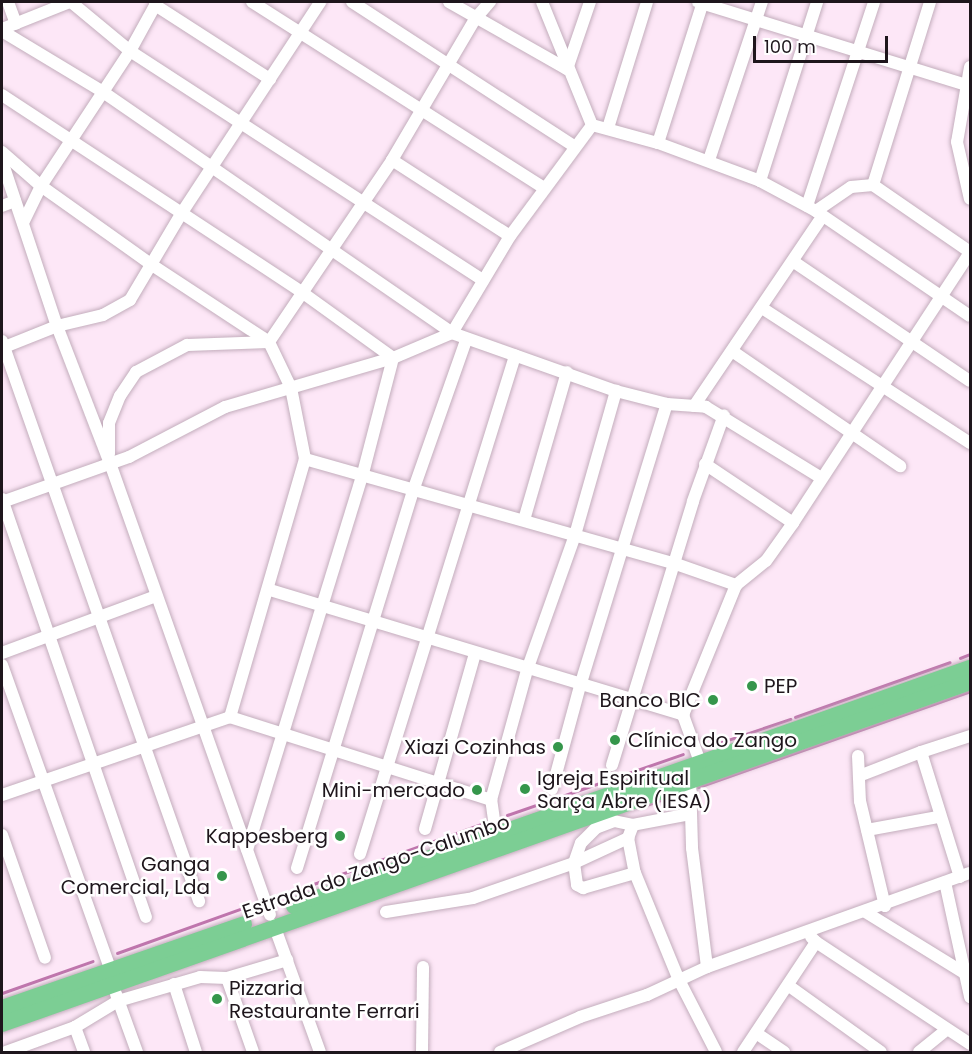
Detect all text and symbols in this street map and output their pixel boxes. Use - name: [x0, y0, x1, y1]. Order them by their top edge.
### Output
- scale bar: [756, 24, 891, 62]
- text: 100 m: [764, 34, 816, 59]
- place label: PEP: [764, 674, 797, 698]
- marker: PEP: [745, 679, 759, 693]
- place label: Banco BIC: [600, 688, 701, 712]
- marker: Banco BIC: [706, 693, 720, 707]
- place label: Clínica do Zango: [628, 728, 797, 752]
- marker: Clínica do Zango: [606, 731, 624, 749]
- place label: Xiazi Cozinhas: [404, 735, 546, 759]
- marker: Xiazi Cozinhas: [551, 740, 565, 754]
- place label: Igreja Espiritual Sarça Abre (IESA): [537, 766, 711, 813]
- place label: Mini-mercado: [322, 778, 465, 802]
- marker: Igreja Espiritual Sarça Abre (IESA): [518, 782, 532, 796]
- marker: Mini-mercado: [470, 783, 484, 797]
- street label: Estrada do Zango-Calumbo: [239, 810, 513, 924]
- place label: Kappesberg: [206, 824, 328, 848]
- marker: Kappesberg: [333, 829, 347, 843]
- place label: Ganga Comercial, Lda: [61, 852, 210, 899]
- marker: Ganga Comercial, Lda: [215, 869, 229, 883]
- place label: Pizzaria Restaurante Ferrari: [229, 976, 420, 1023]
- marker: Pizzaria Restaurante Ferrari: [210, 992, 224, 1006]

